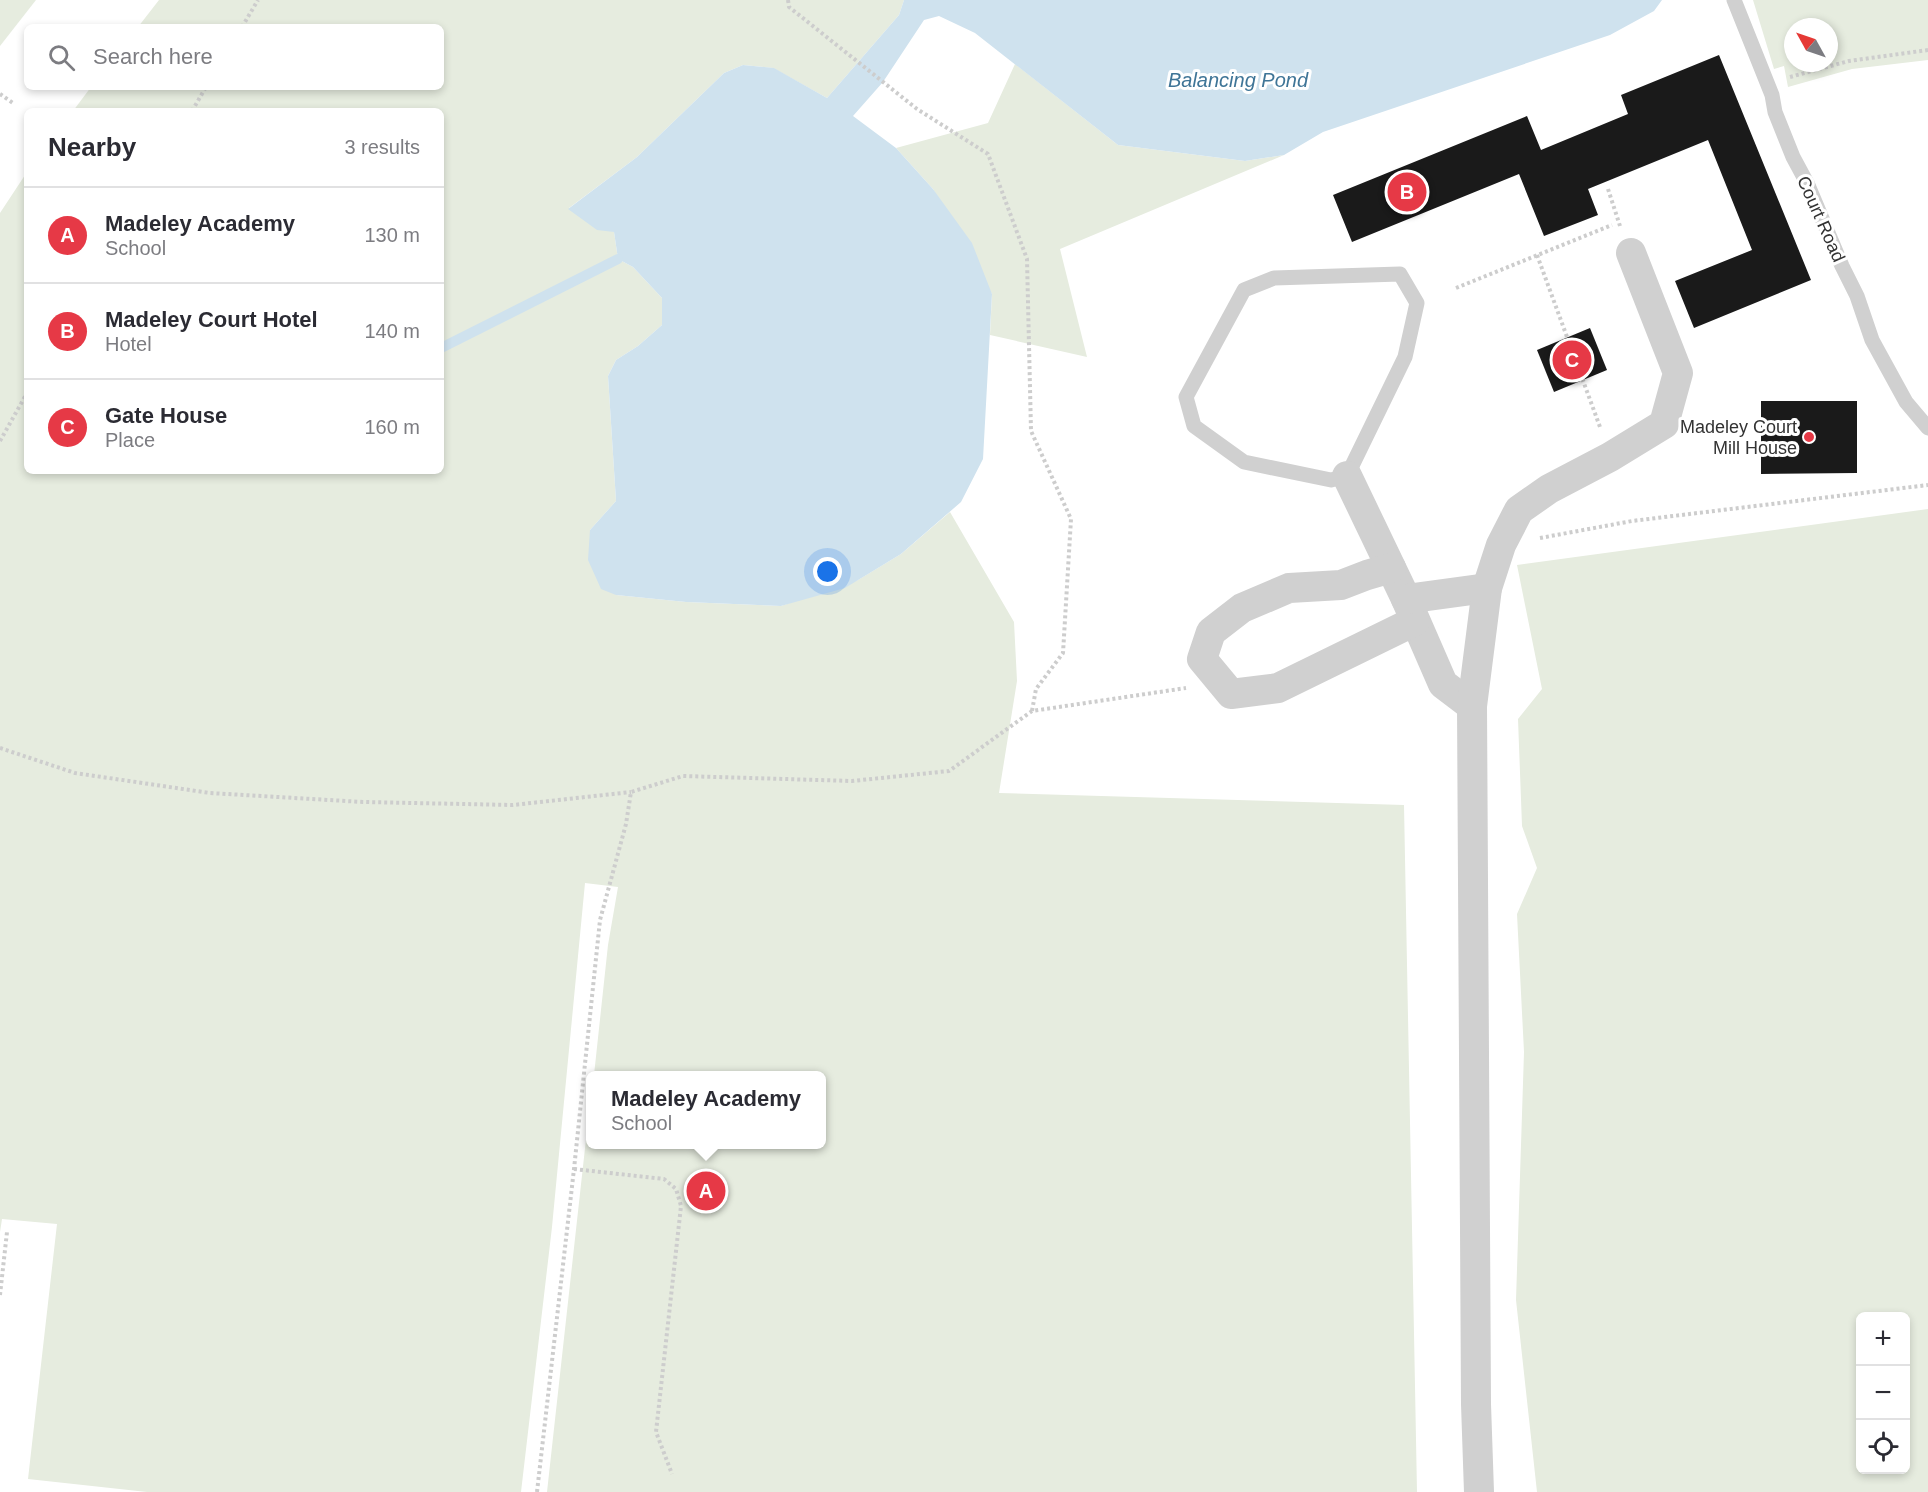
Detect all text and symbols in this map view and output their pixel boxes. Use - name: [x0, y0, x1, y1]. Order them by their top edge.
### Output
- north arrow: [1784, 18, 1838, 72]
- search box: [24, 24, 444, 90]
- icon: search: [45, 41, 78, 74]
- text: Search here: [93, 44, 213, 69]
- water label: Balancing Pond: [1168, 69, 1309, 91]
- text: Nearby: [48, 132, 136, 162]
- text: 3 results: [344, 136, 420, 158]
- pin: B: [1388, 170, 1426, 214]
- street label: Court Road: [1793, 173, 1849, 265]
- text: Madeley Academy: [105, 211, 295, 236]
- text: A: [60, 224, 75, 246]
- text: 130 m: [364, 224, 420, 246]
- text: School: [105, 237, 166, 259]
- text: Madeley Court Hotel: [105, 307, 318, 332]
- text: B: [60, 320, 75, 342]
- text: 140 m: [364, 320, 420, 342]
- text: Hotel: [105, 333, 152, 355]
- pin: C: [1552, 338, 1592, 382]
- text: Gate House: [105, 403, 227, 428]
- text: C: [60, 416, 75, 438]
- text: 160 m: [364, 416, 420, 438]
- place label: Madeley Court Mill House: [1680, 417, 1797, 458]
- text: Place: [105, 429, 155, 451]
- marker: Madeley Court Mill House: [1802, 430, 1816, 444]
- your location: [813, 557, 842, 586]
- popup: [586, 1071, 826, 1149]
- text: Madeley Academy: [611, 1086, 801, 1111]
- text: School: [611, 1112, 672, 1134]
- pin: A: [686, 1168, 726, 1214]
- map controls: [1856, 1312, 1910, 1474]
- button: +: [1856, 1312, 1910, 1366]
- button: −: [1856, 1366, 1910, 1420]
- button: locate: [1856, 1420, 1910, 1474]

